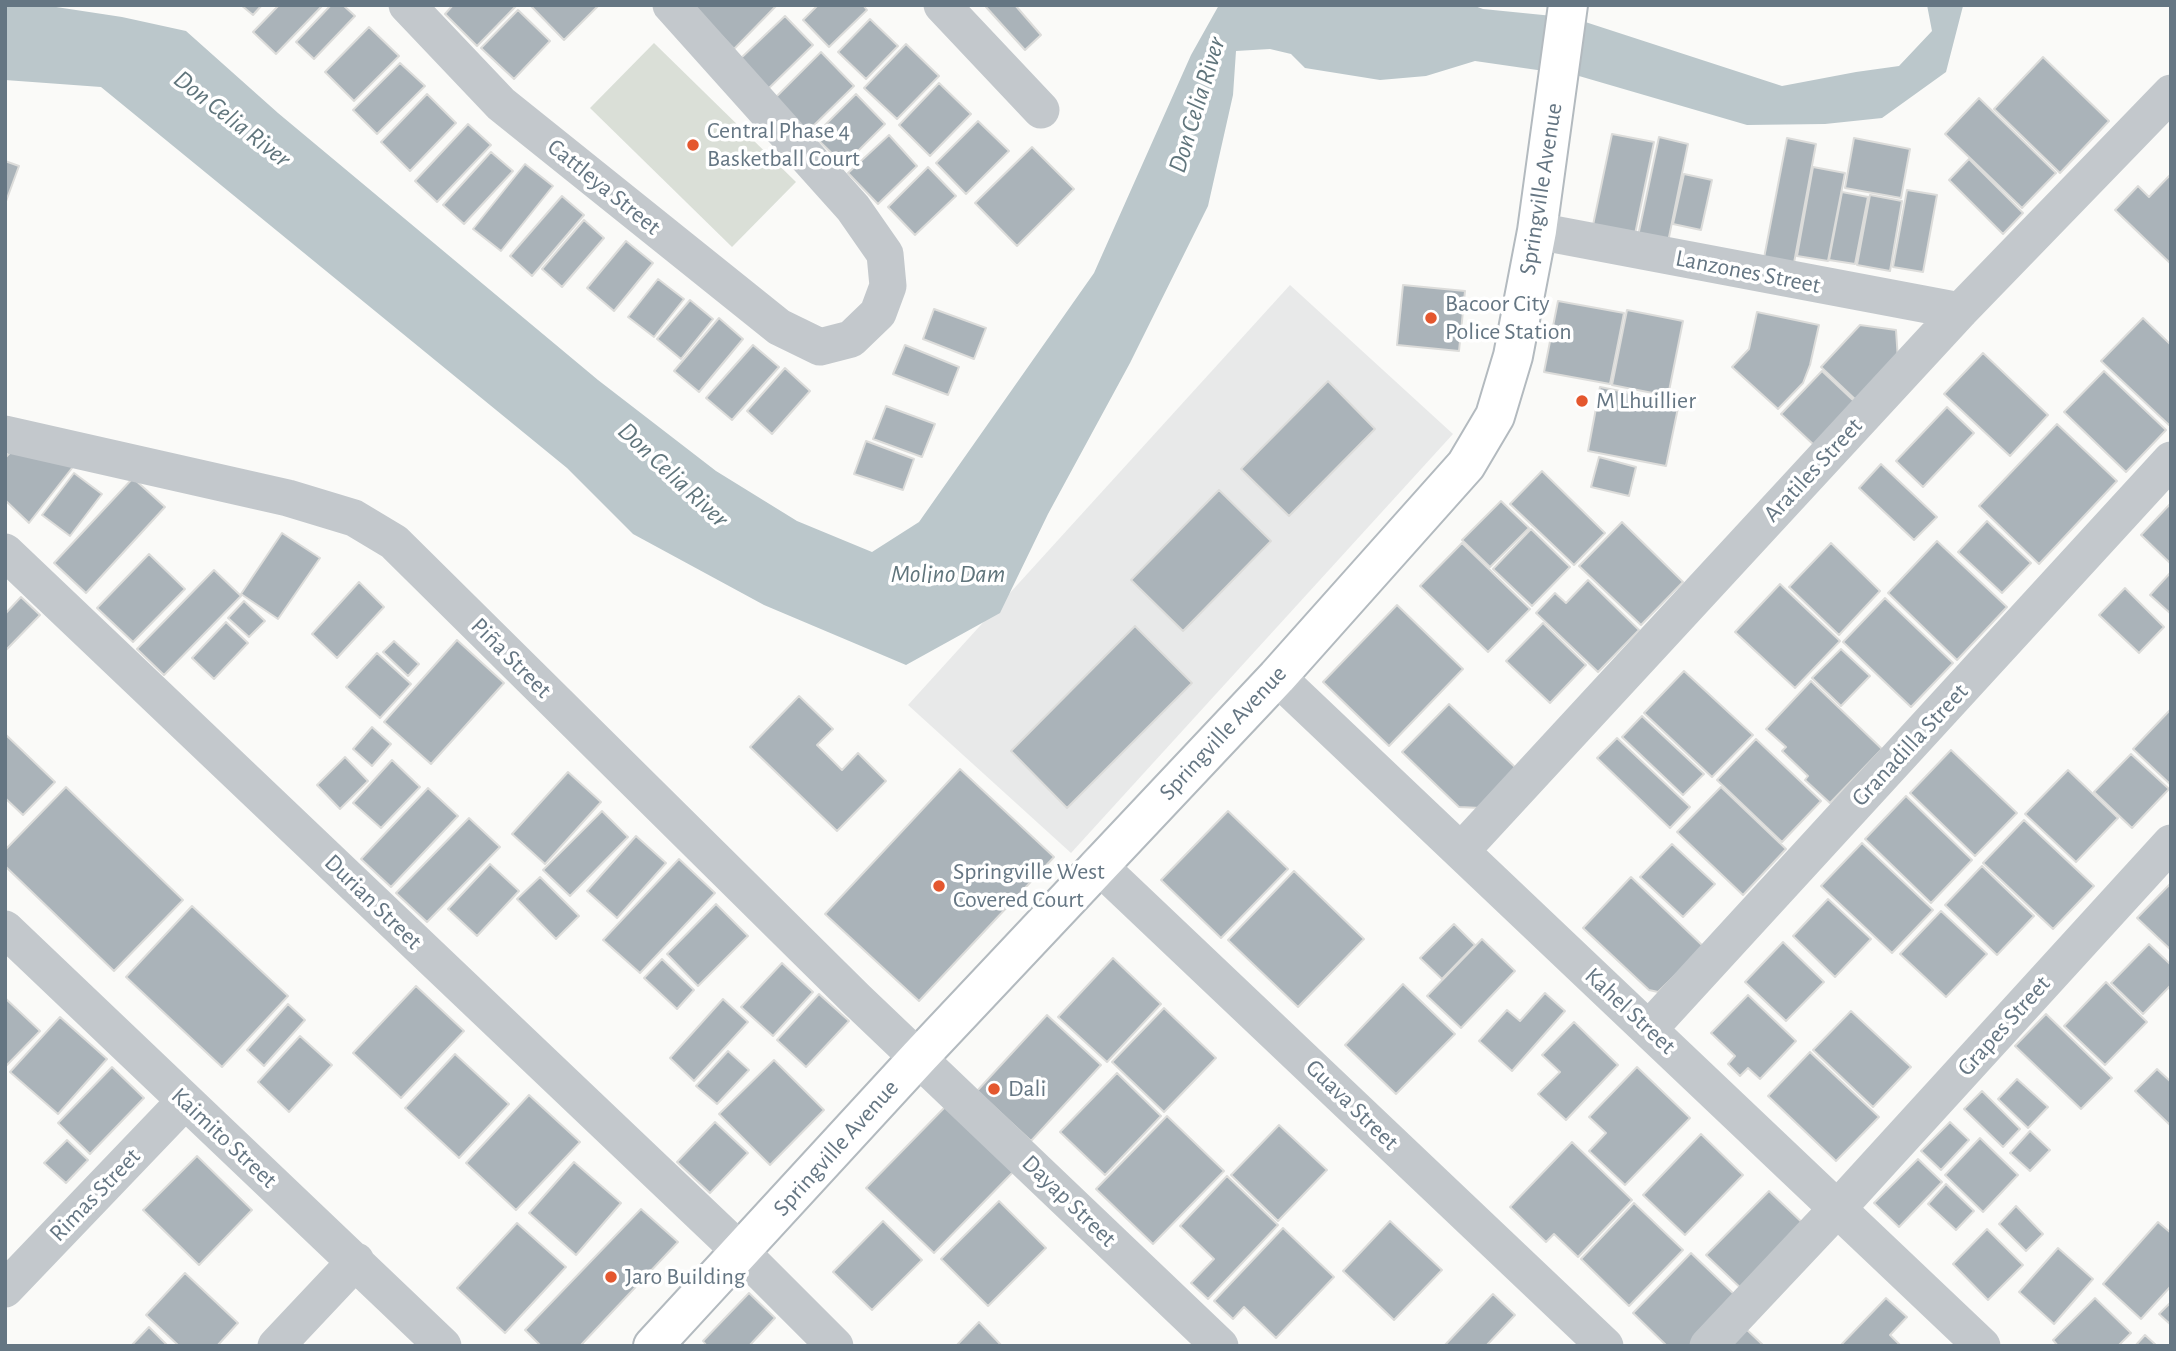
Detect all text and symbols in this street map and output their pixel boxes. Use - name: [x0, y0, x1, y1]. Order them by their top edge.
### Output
- water label: Don Celia River: [1162, 33, 1232, 177]
- water label: Don Celia River: [167, 64, 297, 174]
- street label: Springville Avenue: [1513, 101, 1569, 277]
- place label: Central Phase 4 Basketball Court: [707, 117, 860, 173]
- street label: Cattleya Street: [542, 133, 666, 241]
- marker: Central Phase 4 Basketball Court: [685, 137, 701, 153]
- street label: Lanzones Street: [1673, 244, 1823, 300]
- place label: Bacoor City Police Station: [1445, 290, 1572, 346]
- marker: Bacoor City Police Station: [1423, 310, 1439, 326]
- place label: M Lhuillier: [1596, 387, 1696, 415]
- marker: M Lhuillier: [1574, 393, 1590, 409]
- street label: Aratiles Street: [1757, 412, 1869, 528]
- water label: Don Celia River: [611, 416, 735, 534]
- water label: Molino Dam: [891, 558, 1005, 590]
- street label: Piña Street: [465, 612, 557, 704]
- street label: Springville Avenue: [1153, 660, 1293, 806]
- street label: Granadilla Street: [1846, 678, 1974, 812]
- street label: Durian Street: [318, 848, 428, 956]
- place label: Springville West Covered Court: [953, 858, 1105, 914]
- marker: Springville West Covered Court: [931, 878, 947, 894]
- street label: Kahel Street: [1579, 962, 1681, 1060]
- street label: Grapes Street: [1951, 970, 2057, 1082]
- street label: Guava Street: [1299, 1054, 1405, 1156]
- street label: Springville Avenue: [767, 1074, 905, 1222]
- place label: Dali: [1008, 1075, 1046, 1103]
- marker: Dali: [986, 1081, 1002, 1097]
- street label: Kaimito Street: [165, 1082, 283, 1194]
- street label: Rimas Street: [43, 1142, 147, 1248]
- street label: Dayap Street: [1016, 1149, 1122, 1253]
- place label: Jaro Building: [625, 1263, 745, 1291]
- marker: Jaro Building: [603, 1269, 619, 1285]

